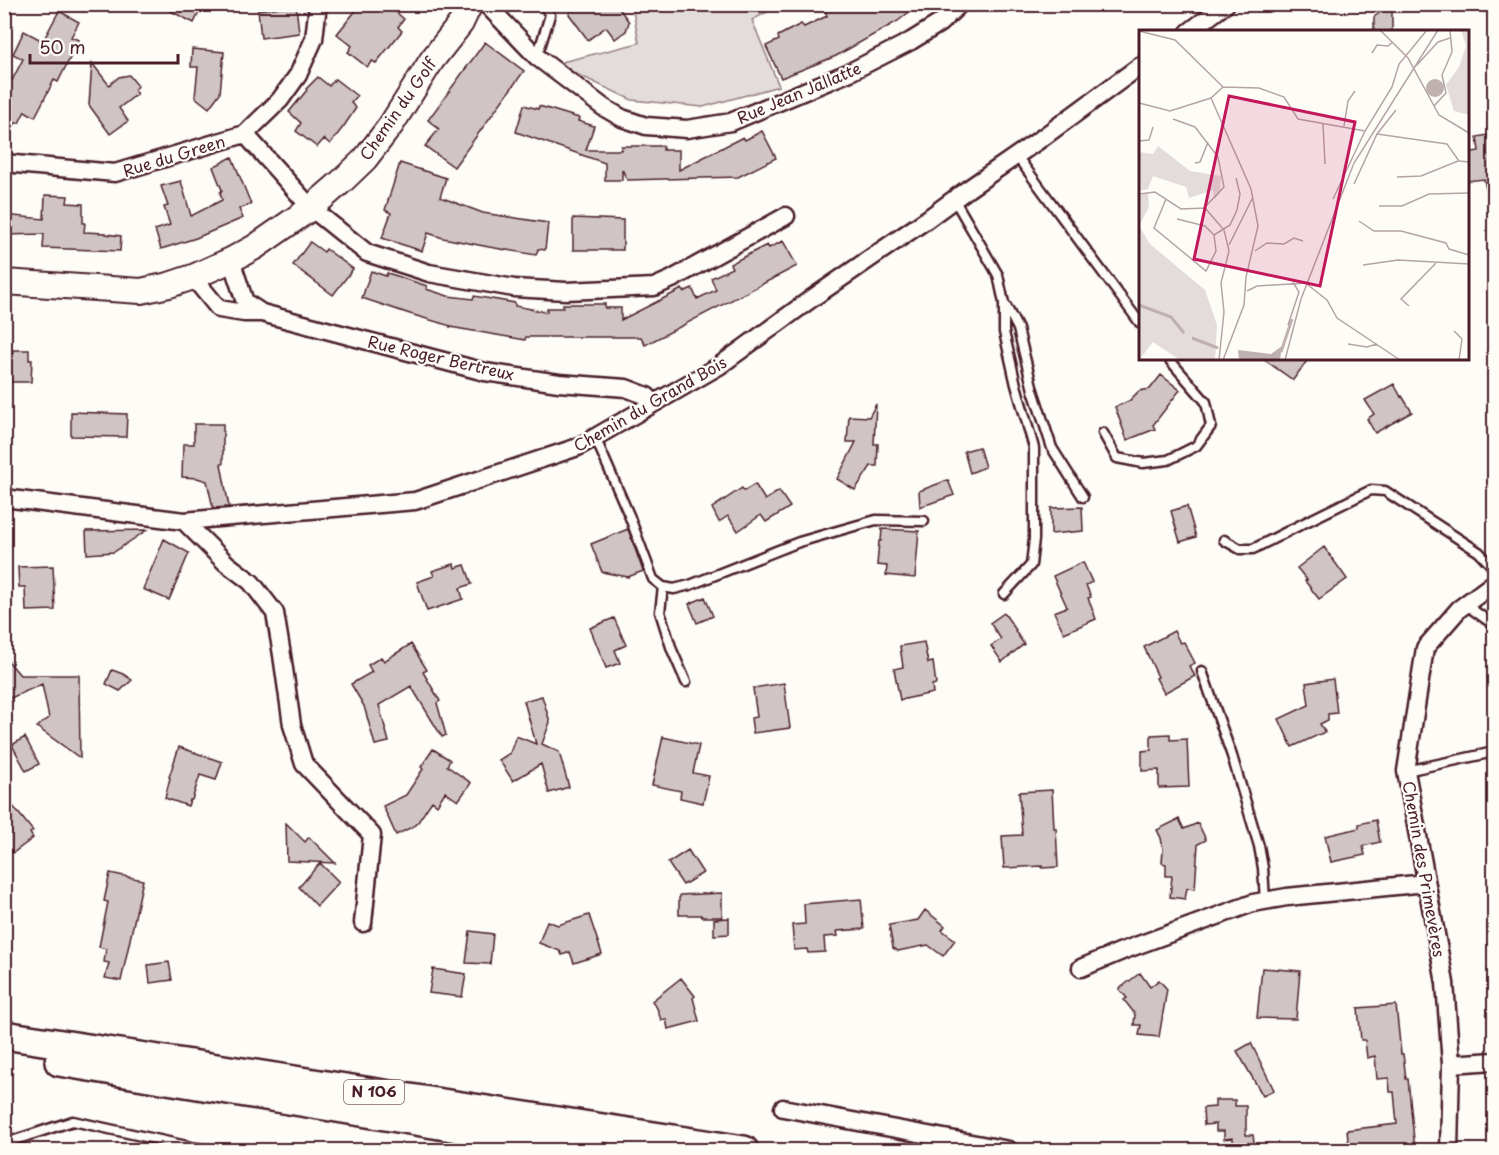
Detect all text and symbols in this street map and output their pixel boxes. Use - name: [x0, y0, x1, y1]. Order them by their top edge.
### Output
- scale bar: [30, 27, 178, 65]
- inset map: [1139, 30, 1469, 360]
- text: 50 m: [39, 33, 86, 60]
- street label: Chemin du Golf: [353, 51, 443, 165]
- street label: Rue Jean Jallatte: [733, 55, 864, 129]
- street label: Rue du Green: [120, 128, 228, 182]
- street label: Rue Roger Bertreux: [366, 329, 517, 386]
- street label: Chemin du Grand Bois: [568, 349, 731, 457]
- street label: Chemin des Primevères: [1398, 779, 1452, 959]
- road number: N 106: [344, 1080, 404, 1104]

